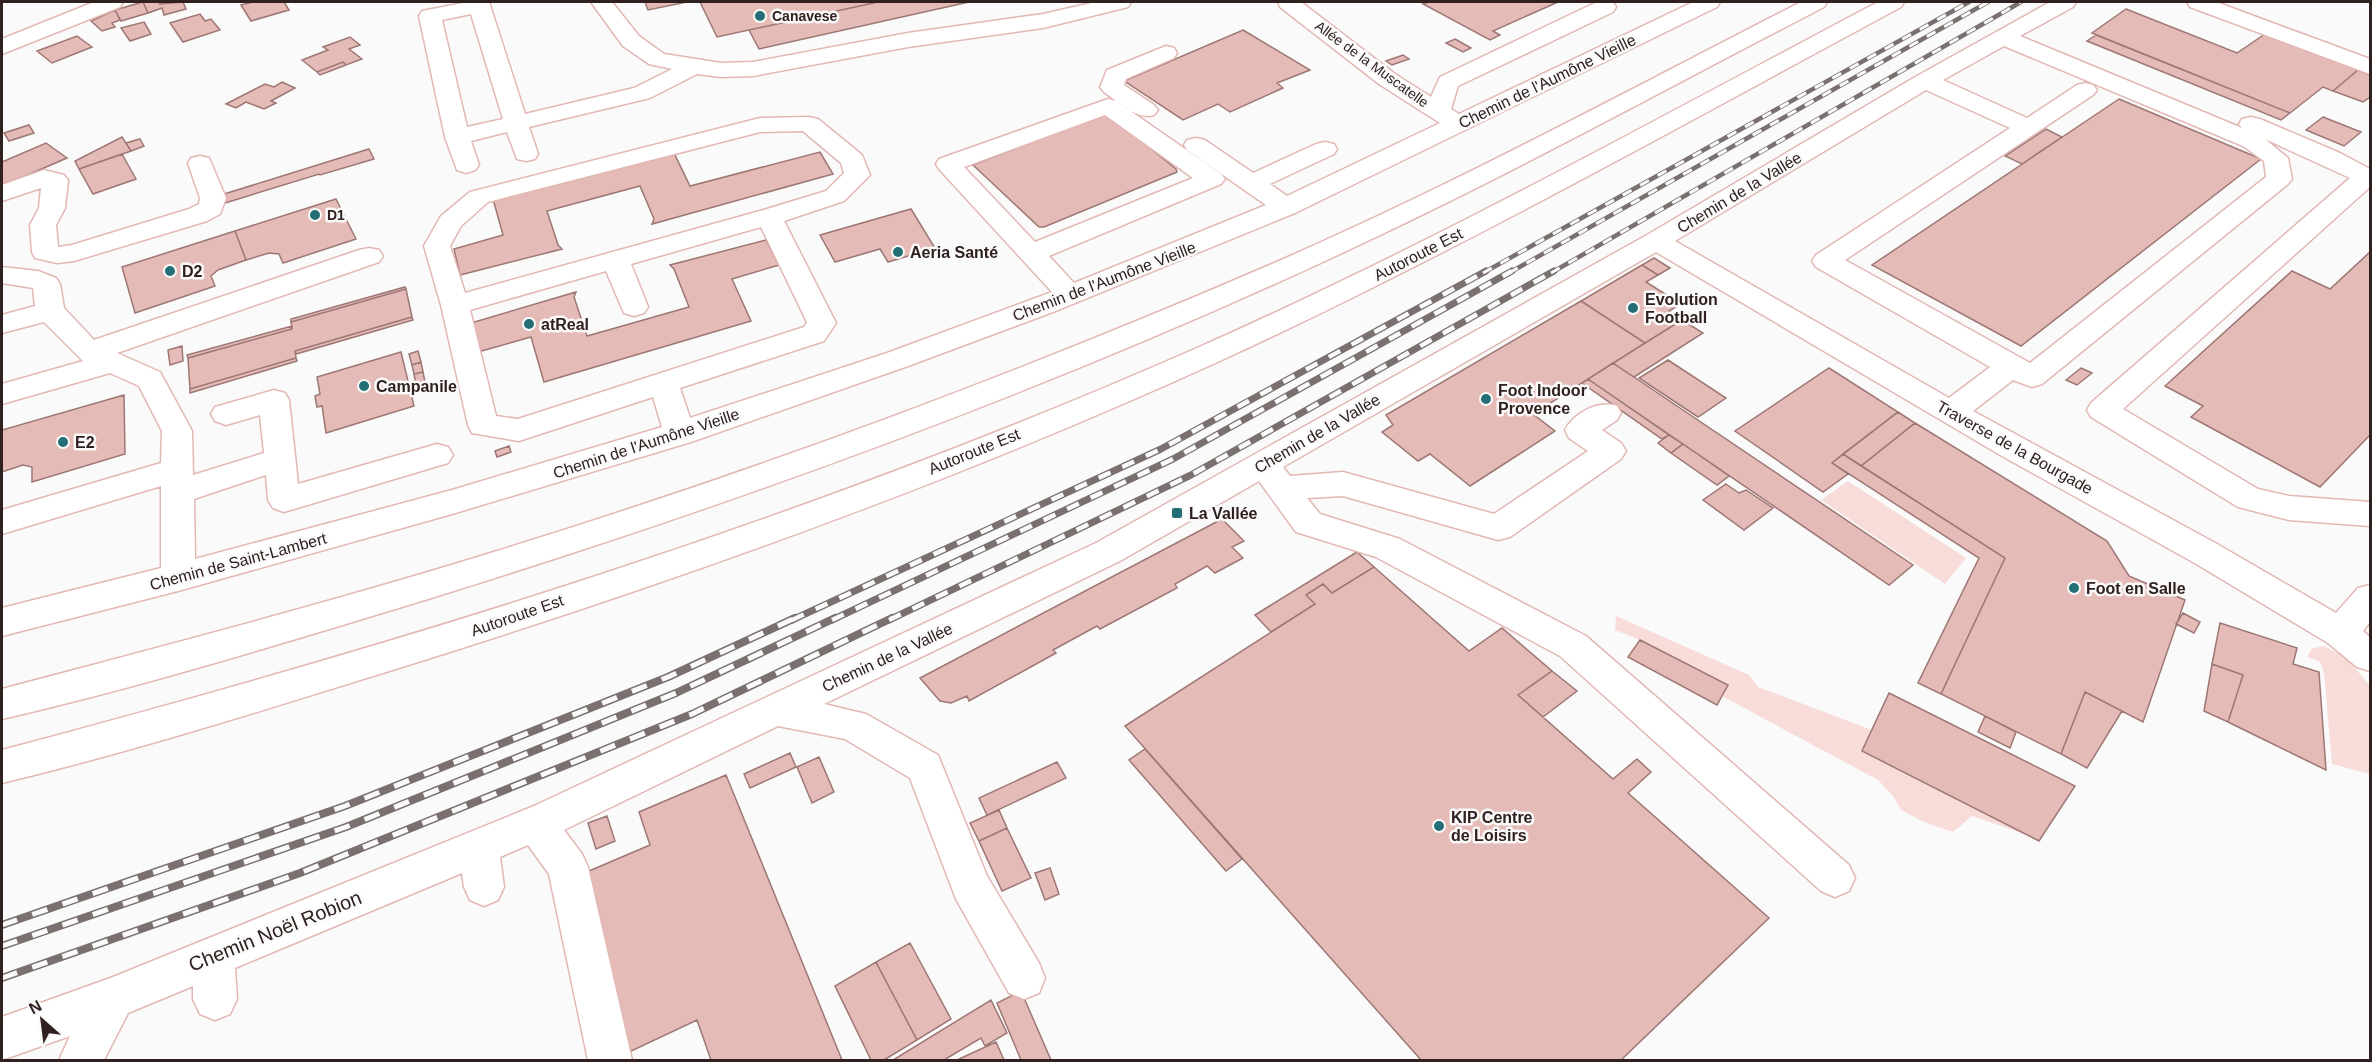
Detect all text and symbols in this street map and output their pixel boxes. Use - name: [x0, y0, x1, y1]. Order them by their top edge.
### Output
- place label: Canavese: [772, 8, 838, 24]
- marker: Canavese: [753, 9, 767, 23]
- street label: Allée de la Muscatelle: [1312, 18, 1432, 111]
- street label: Chemin de l'Aumône Vieille: [1456, 31, 1639, 132]
- street label: Chemin de la Vallée: [1674, 149, 1805, 236]
- place label: D1: [327, 207, 345, 223]
- marker: D1: [308, 208, 322, 222]
- street label: Autoroute Est: [1371, 225, 1466, 284]
- street label: Chemin de l'Aumône Vieille: [1010, 239, 1198, 324]
- place label: Aeria Santé: [910, 244, 998, 261]
- marker: Aeria Santé: [891, 245, 905, 259]
- place label: D2: [182, 263, 203, 280]
- marker: D2: [163, 264, 177, 278]
- place label: Evolution Football: [1645, 291, 1718, 326]
- marker: Evolution Football: [1626, 301, 1640, 315]
- place label: atReal: [541, 316, 589, 333]
- marker: atReal: [522, 317, 536, 331]
- place label: Campanile: [376, 378, 457, 395]
- marker: Campanile: [357, 379, 371, 393]
- place label: Foot Indoor Provence: [1498, 382, 1587, 417]
- street label: Chemin de la Vallée: [1252, 391, 1383, 476]
- marker: Foot Indoor Provence: [1479, 392, 1493, 406]
- street label: Traverse de la Bourgade: [1934, 397, 2096, 497]
- street label: Chemin de l'Aumône Vieille: [551, 405, 742, 482]
- street label: Autoroute Est: [926, 425, 1023, 478]
- place label: E2: [75, 434, 95, 451]
- marker: E2: [56, 435, 70, 449]
- place label: La Vallée: [1189, 505, 1258, 522]
- marker: La Vallée: [1170, 506, 1184, 520]
- street label: Chemin de Saint-Lambert: [148, 530, 329, 593]
- place label: Foot en Salle: [2086, 580, 2186, 597]
- marker: Foot en Salle: [2067, 581, 2081, 595]
- street label: Autoroute Est: [469, 591, 566, 639]
- street label: Chemin de la Vallée: [819, 620, 955, 695]
- place label: KIP Centre de Loisirs: [1451, 809, 1533, 844]
- marker: KIP Centre de Loisirs: [1432, 819, 1446, 833]
- street label: Chemin Noël Robion: [185, 886, 365, 976]
- north arrow: [12, 990, 72, 1050]
- text: N: [26, 997, 44, 1017]

